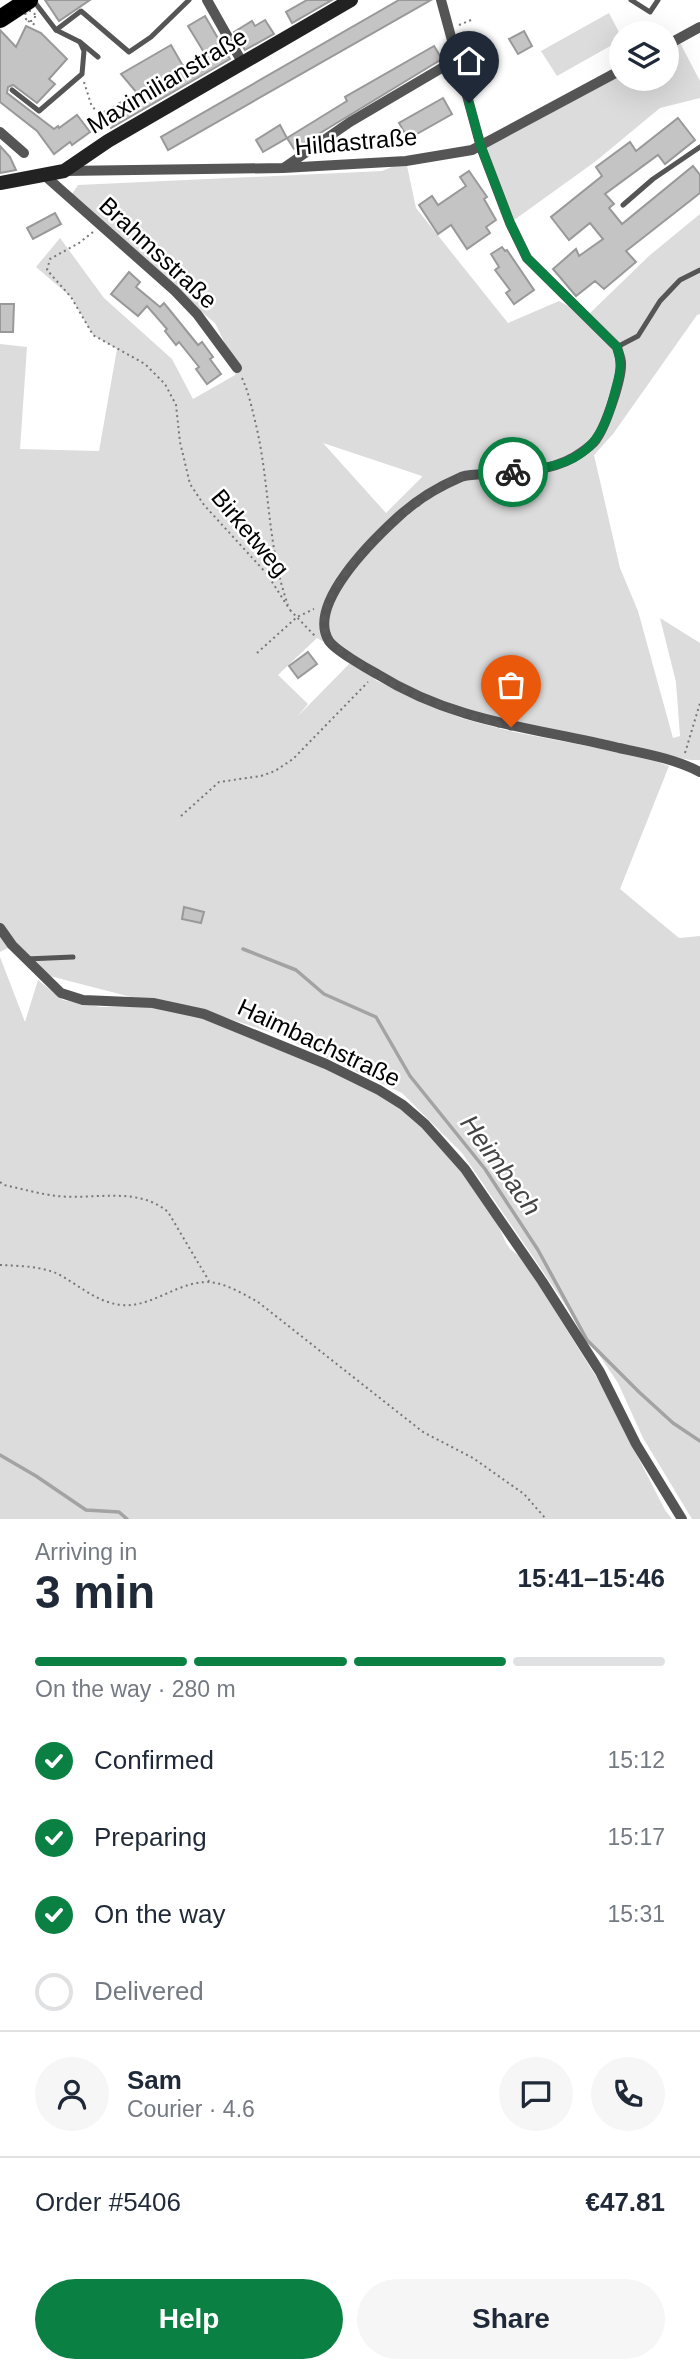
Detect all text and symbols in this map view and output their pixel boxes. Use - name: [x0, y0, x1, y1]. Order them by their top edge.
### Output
- map controls: [609, 21, 679, 91]
- button: layers: [609, 21, 679, 91]
- street label: Maximilianstraße: [82, 22, 251, 139]
- pin: [439, 31, 499, 103]
- icon: home: [450, 42, 488, 80]
- street label: Hildastraße: [294, 123, 418, 160]
- street label: Brahmsstraße: [94, 191, 223, 314]
- courier: [478, 437, 548, 507]
- icon: bike: [494, 453, 532, 491]
- street label: Birketweg: [206, 484, 295, 582]
- pin: [481, 655, 541, 727]
- icon: bag: [492, 666, 530, 704]
- street label: Haimbachstraße: [234, 993, 405, 1092]
- water label: Heimbach: [454, 1109, 548, 1221]
- text: Arriving in: [35, 1539, 137, 1565]
- text: 15:41–15:46: [518, 1563, 665, 1593]
- text: 3 min: [35, 1566, 155, 1618]
- text: On the way · 280 m: [35, 1676, 236, 1702]
- icon: check: [35, 1742, 73, 1780]
- text: Confirmed: [94, 1745, 214, 1775]
- text: 15:12: [607, 1747, 665, 1773]
- icon: check: [35, 1819, 73, 1857]
- text: Preparing: [94, 1822, 207, 1852]
- text: 15:17: [607, 1824, 665, 1850]
- icon: check: [35, 1896, 73, 1934]
- text: On the way: [94, 1899, 226, 1929]
- text: 15:31: [607, 1901, 665, 1927]
- text: Delivered: [94, 1976, 204, 2006]
- button: person: [35, 2057, 109, 2131]
- button: chat: [499, 2057, 573, 2131]
- button: phone: [591, 2057, 665, 2131]
- text: Sam: [127, 2065, 182, 2095]
- text: Courier · 4.6: [127, 2096, 255, 2122]
- text: Order #5406: [35, 2187, 181, 2217]
- text: €47.81: [585, 2187, 665, 2217]
- button: Help: [35, 2279, 343, 2359]
- button: Share: [357, 2279, 665, 2359]

